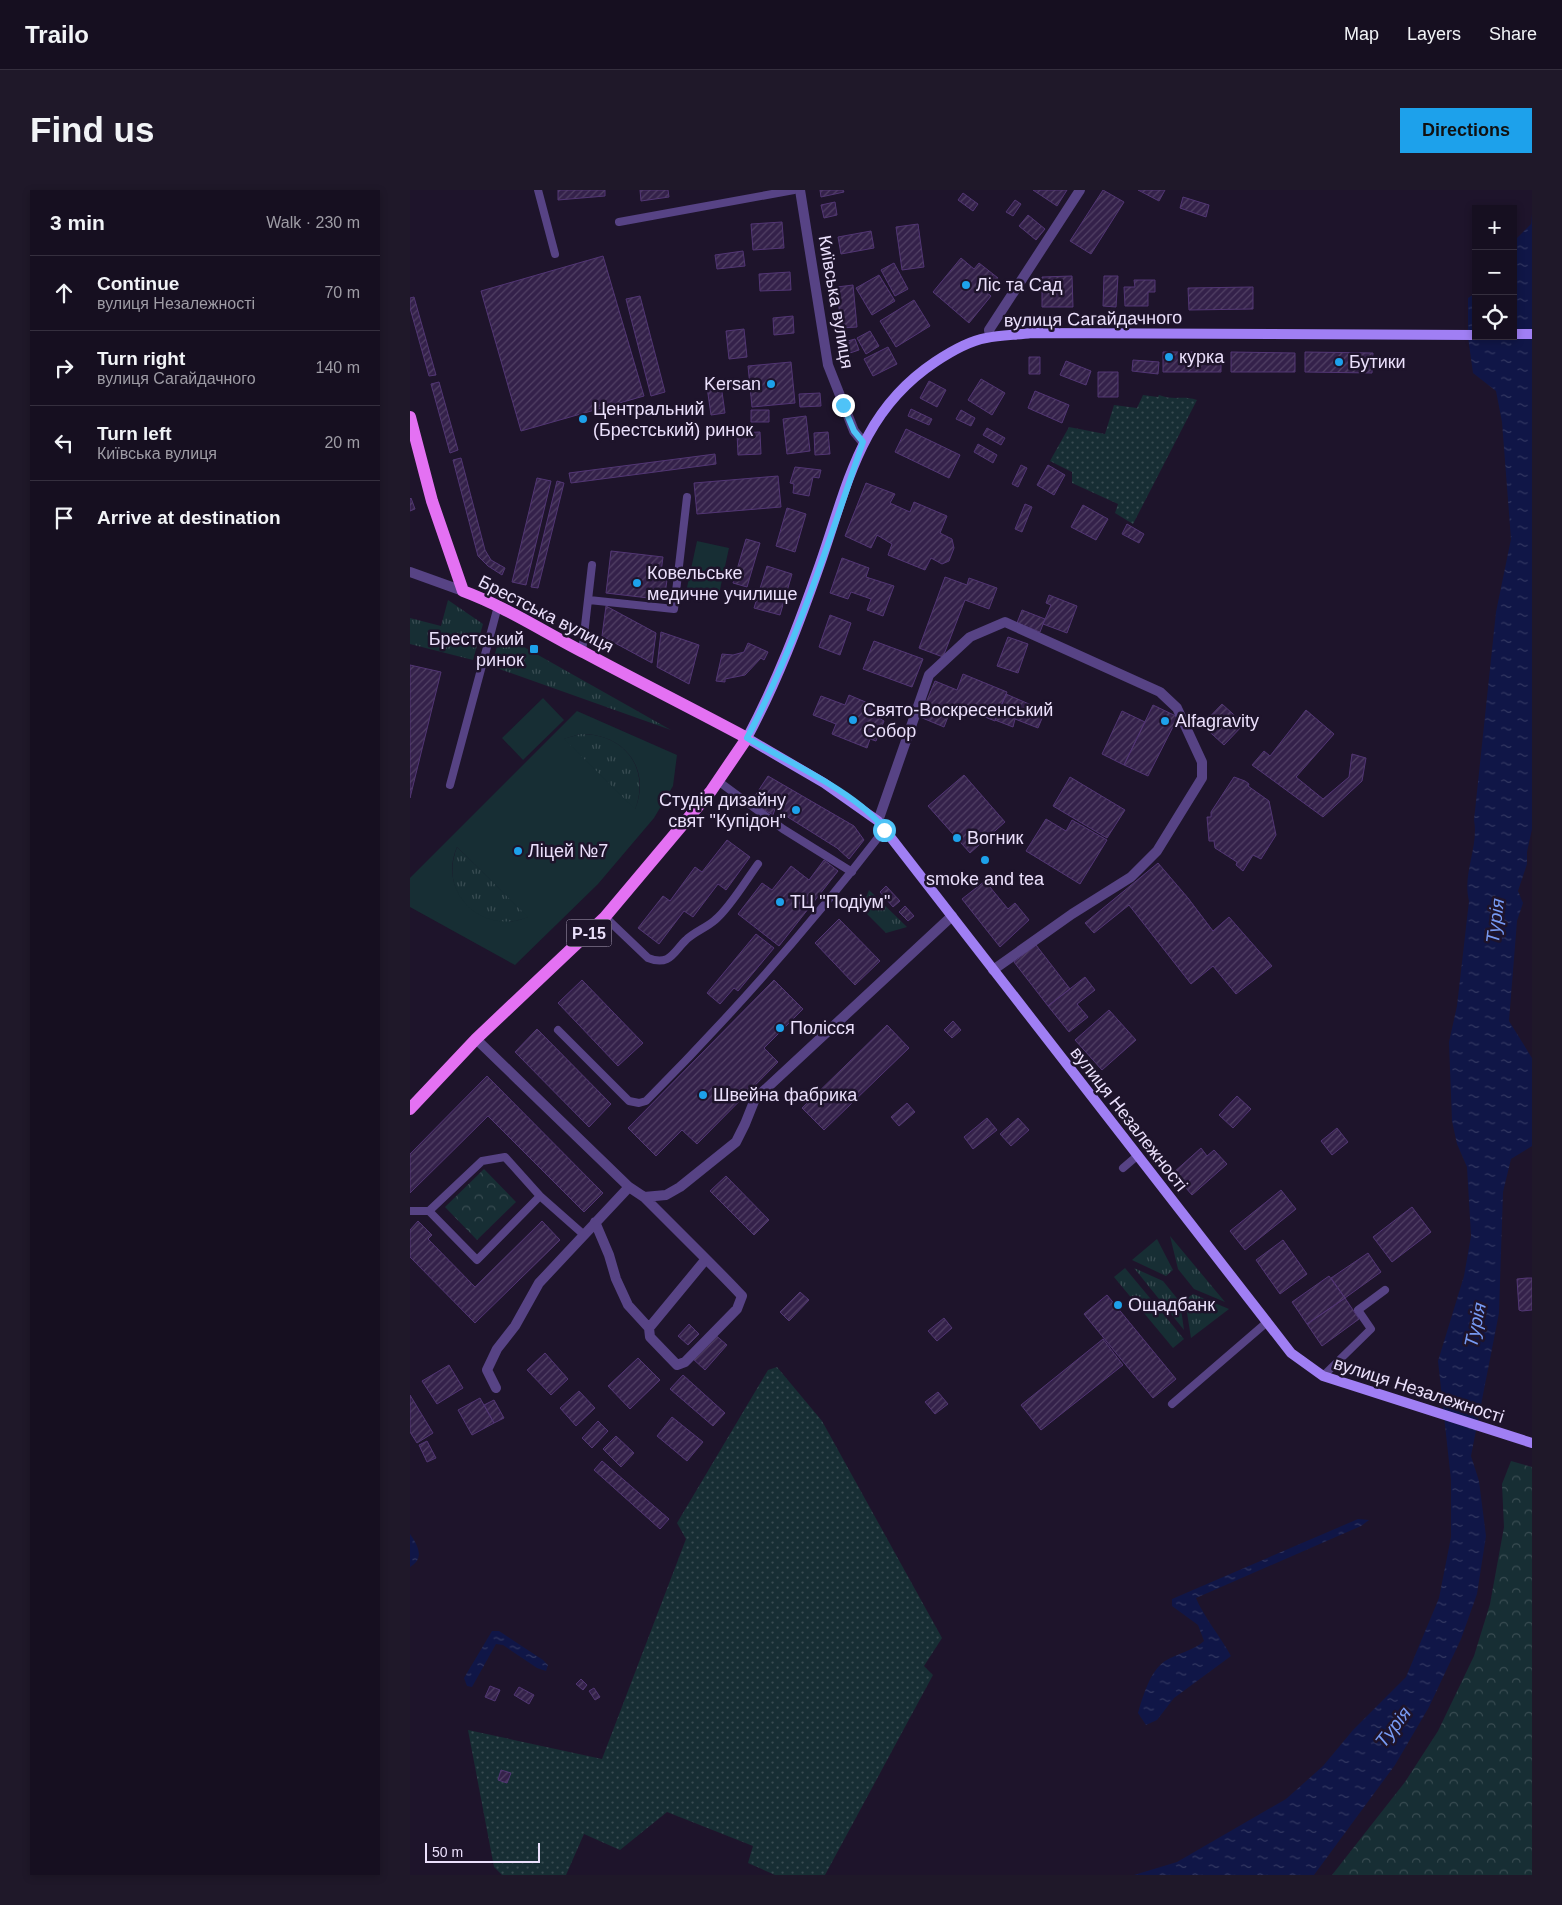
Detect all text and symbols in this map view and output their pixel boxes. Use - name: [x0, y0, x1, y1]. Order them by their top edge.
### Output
- text: Trailo: [25, 21, 89, 48]
- text: Map: [1344, 24, 1379, 44]
- text: Layers: [1407, 24, 1461, 44]
- text: Share: [1489, 24, 1537, 44]
- button: Directions: [1400, 108, 1532, 153]
- text: Find us: [30, 110, 154, 149]
- map controls: [1472, 205, 1517, 340]
- button: +: [1472, 205, 1517, 250]
- text: 3 min: [50, 211, 105, 234]
- text: Walk · 230 m: [266, 214, 360, 231]
- street label: Київська вулиця: [814, 234, 858, 370]
- button: −: [1472, 250, 1517, 295]
- text: Continue: [97, 273, 179, 294]
- place label: Ліс та Сад: [976, 275, 1063, 295]
- icon: ahead: [50, 279, 78, 307]
- marker: Ліс та Сад: [960, 279, 972, 291]
- text: 70 m: [324, 284, 360, 301]
- text: вулиця Незалежності: [97, 295, 255, 312]
- button: locate: [1472, 295, 1517, 340]
- street label: вулиця Сагайдачного: [1004, 307, 1182, 331]
- place label: курка: [1179, 347, 1225, 367]
- text: Turn right: [97, 348, 185, 369]
- marker: курка: [1163, 351, 1175, 363]
- place label: Бутики: [1349, 352, 1406, 372]
- icon: right: [50, 354, 78, 382]
- marker: Бутики: [1333, 356, 1345, 368]
- text: 140 m: [316, 359, 360, 376]
- text: вулиця Сагайдачного: [97, 370, 256, 387]
- place label: Kersan: [704, 374, 761, 394]
- marker: Kersan: [765, 378, 777, 390]
- route end: [832, 394, 855, 417]
- place label: Центральний (Брестський) ринок: [593, 399, 753, 440]
- marker: Центральний (Брестський) ринок: [577, 413, 589, 425]
- text: Turn left: [97, 423, 172, 444]
- icon: left: [50, 429, 78, 457]
- text: 20 m: [324, 434, 360, 451]
- text: Київська вулиця: [97, 445, 217, 462]
- icon: arrive: [50, 504, 78, 532]
- text: Arrive at destination: [97, 507, 281, 528]
- place label: Ковельське медичне училище: [647, 563, 798, 604]
- street label: Брестська вулиця: [475, 571, 617, 657]
- marker: Ковельське медичне училище: [631, 577, 643, 589]
- place label: Брестський ринок: [429, 629, 524, 670]
- marker: Брестський ринок: [528, 643, 540, 655]
- place label: Свято-Воскресенський Собор: [863, 700, 1053, 741]
- place label: Alfagravity: [1175, 711, 1259, 731]
- marker: Свято-Воскресенський Собор: [847, 714, 859, 726]
- marker: Alfagravity: [1159, 715, 1171, 727]
- place label: Студія дизайну свят "Купідон": [659, 790, 786, 831]
- marker: Студія дизайну свят "Купідон": [790, 804, 802, 816]
- route start: [873, 819, 896, 842]
- place label: Вогник: [967, 828, 1024, 848]
- marker: Вогник: [951, 832, 963, 844]
- place label: Ліцей №7: [528, 841, 608, 861]
- marker: Ліцей №7: [512, 845, 524, 857]
- marker: smoke and tea: [979, 854, 991, 866]
- place label: smoke and tea: [926, 869, 1045, 889]
- place label: ТЦ "Подіум": [790, 892, 890, 912]
- marker: ТЦ "Подіум": [774, 896, 786, 908]
- water label: Турія: [1482, 897, 1508, 945]
- road number: Р-15: [566, 920, 612, 946]
- place label: Полісся: [790, 1018, 855, 1038]
- marker: Полісся: [774, 1022, 786, 1034]
- street label: вулиця Незалежності: [1066, 1043, 1192, 1195]
- place label: Швейна фабрика: [713, 1085, 858, 1105]
- marker: Швейна фабрика: [697, 1089, 709, 1101]
- place label: Ощадбанк: [1128, 1295, 1215, 1315]
- marker: Ощадбанк: [1112, 1299, 1124, 1311]
- water label: Турія: [1460, 1301, 1490, 1349]
- street label: вулиця Незалежності: [1331, 1353, 1507, 1427]
- water label: Турія: [1371, 1703, 1415, 1751]
- scale bar: [425, 1840, 540, 1863]
- text: 50 m: [432, 1844, 463, 1860]

